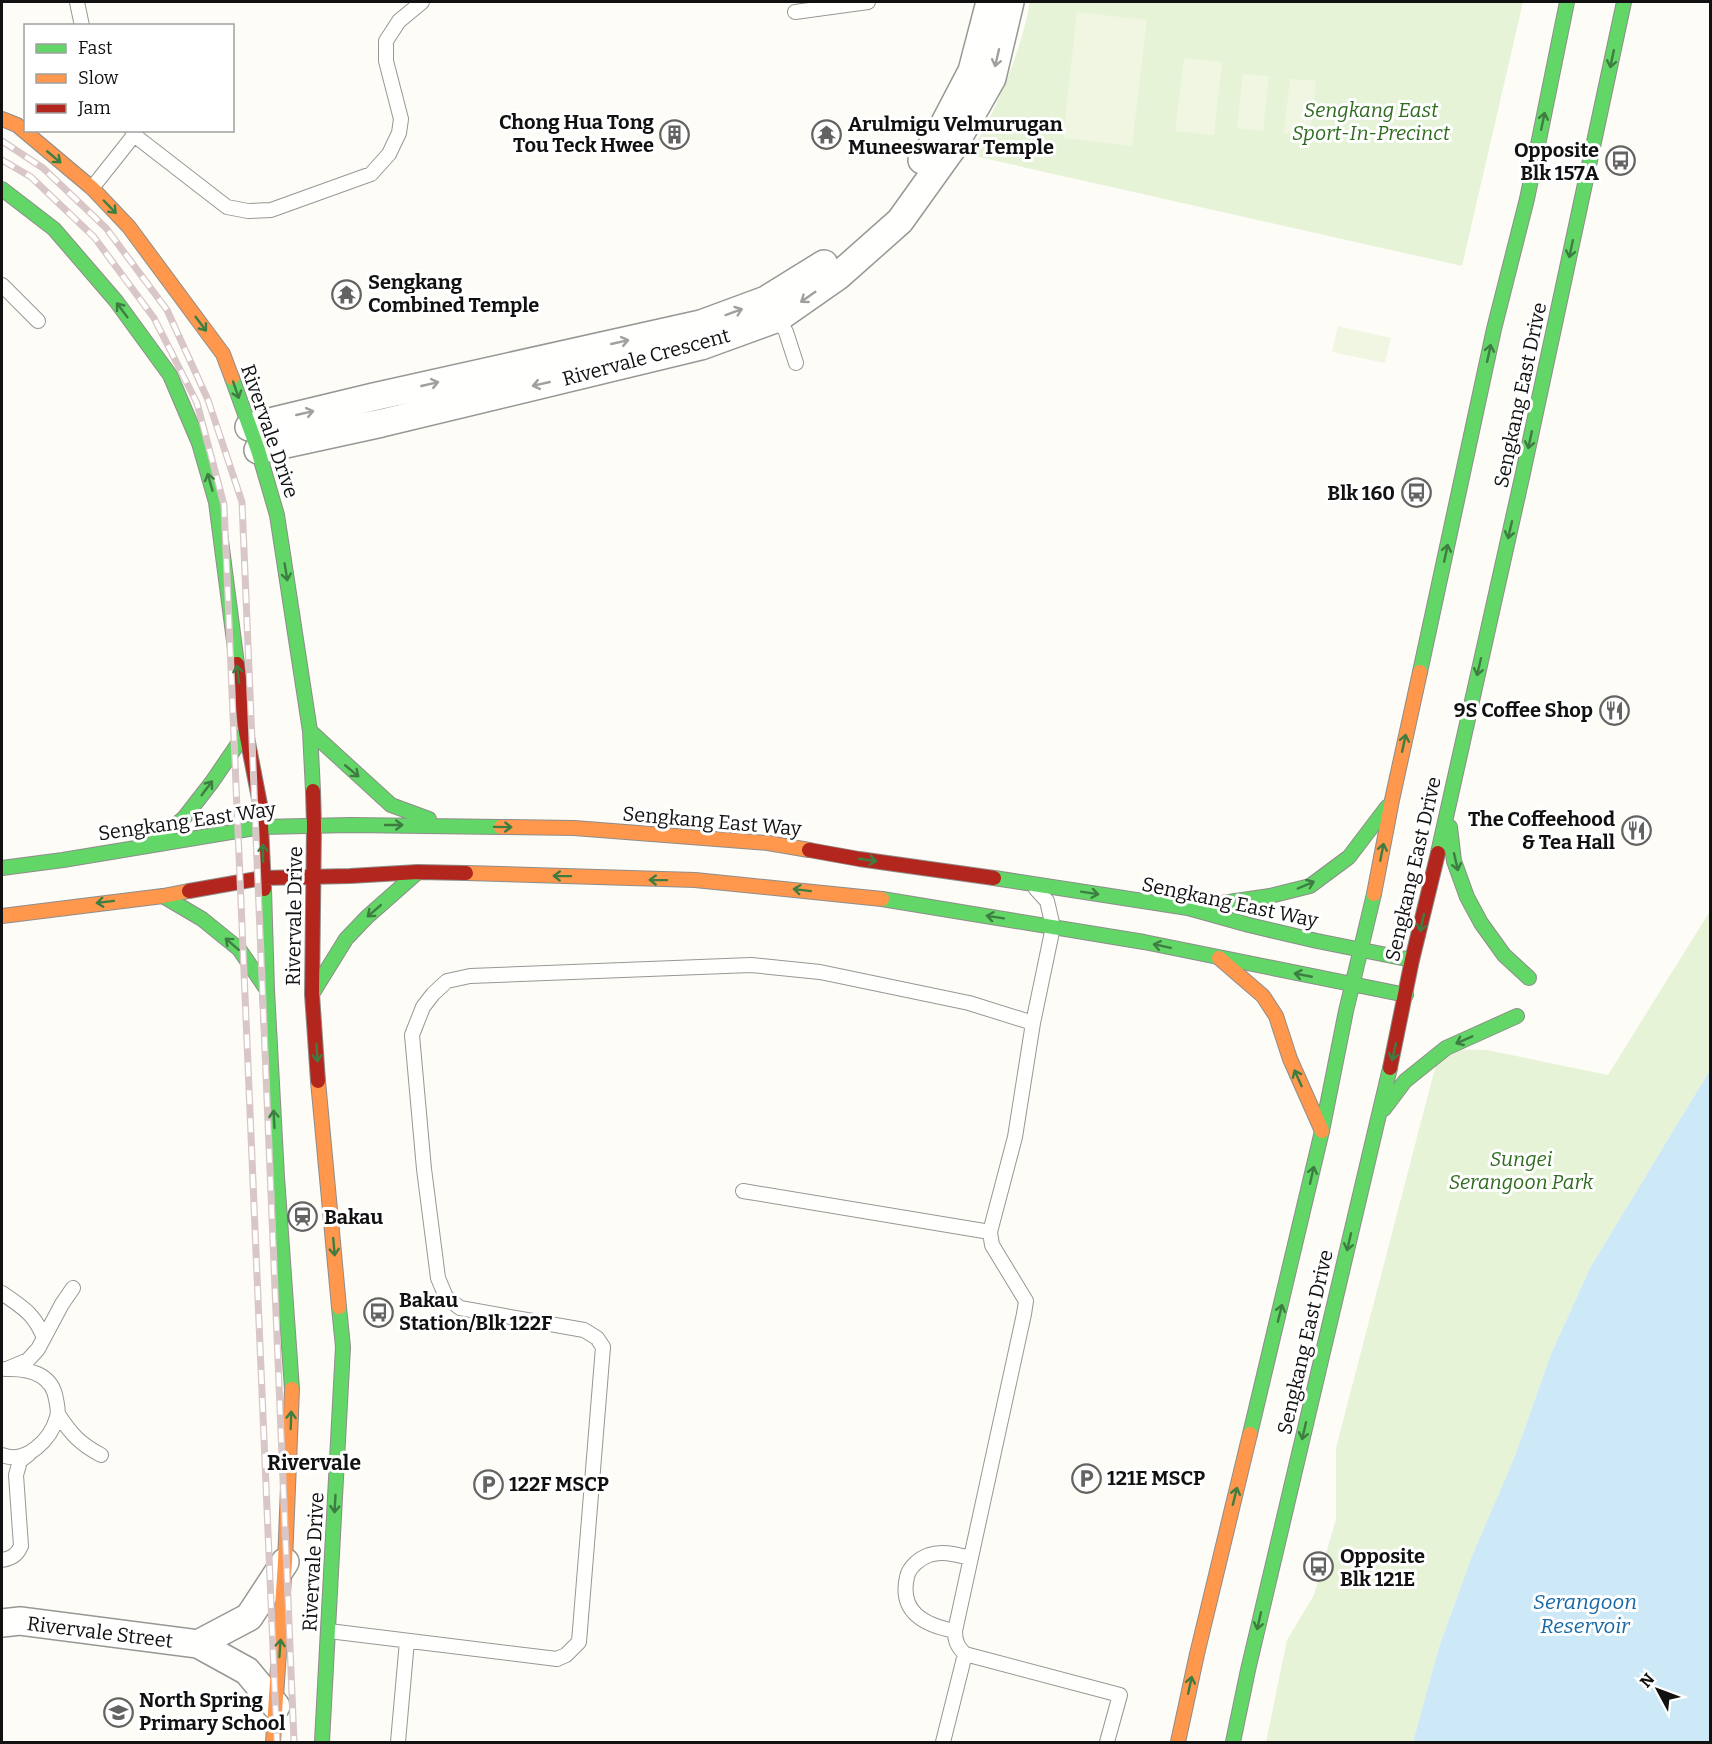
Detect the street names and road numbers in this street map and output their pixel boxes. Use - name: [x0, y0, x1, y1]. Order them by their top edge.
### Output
- street label: Sengkang East Drive: [1489, 300, 1551, 490]
- street label: Rivervale Crescent: [560, 323, 732, 391]
- street label: Rivervale Drive: [236, 361, 304, 501]
- street label: Sengkang East Drive: [1380, 774, 1446, 964]
- street label: Sengkang East Way: [97, 797, 278, 845]
- street label: Sengkang East Way: [622, 801, 803, 841]
- street label: Rivervale Drive: [281, 846, 307, 986]
- street label: Sengkang East Way: [1140, 872, 1321, 932]
- street label: Sengkang East Drive: [1272, 1247, 1338, 1437]
- street label: Rivervale Drive: [297, 1492, 329, 1632]
- street label: Rivervale Street: [26, 1611, 174, 1653]

